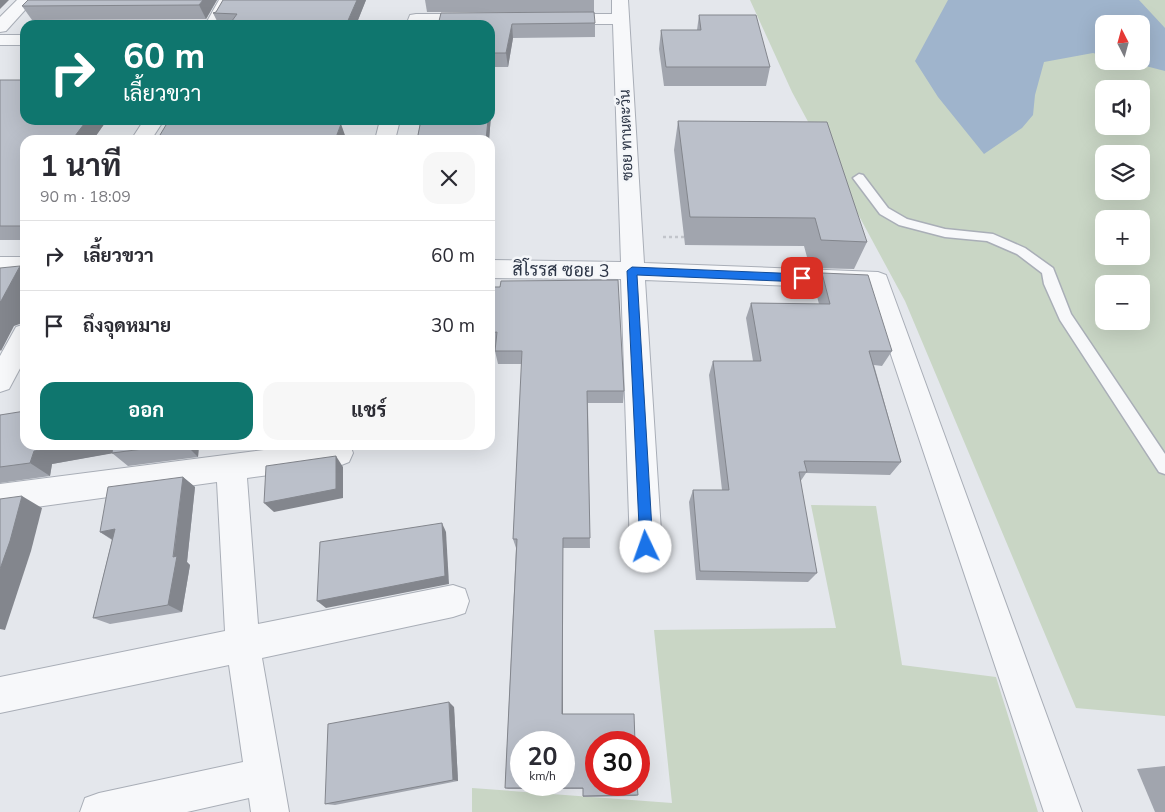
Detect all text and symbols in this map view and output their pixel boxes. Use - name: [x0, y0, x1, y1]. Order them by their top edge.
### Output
- north arrow: [1095, 15, 1150, 70]
- map controls: [1095, 15, 1150, 330]
- text: 60 m: [123, 33, 205, 80]
- icon: right: [40, 40, 105, 105]
- text: เลี้ยวขวา: [123, 79, 201, 109]
- button: sound: [1095, 80, 1150, 135]
- street label: ซอย ทานตะวัน: [614, 89, 638, 181]
- button: layers: [1095, 145, 1150, 200]
- text: 1 นาที: [40, 146, 121, 187]
- button: close: [423, 152, 475, 204]
- text: 90 m · 18:09: [40, 186, 131, 208]
- button: +: [1095, 210, 1150, 265]
- icon: right: [40, 242, 68, 270]
- text: เลี้ยวขวา: [83, 243, 154, 269]
- text: 60 m: [431, 243, 475, 269]
- street label: สิโรรส ซอย 3: [512, 256, 610, 283]
- pin: [781, 257, 823, 299]
- icon: arrive: [788, 264, 816, 292]
- button: −: [1095, 275, 1150, 330]
- icon: arrive: [40, 312, 68, 340]
- text: ถึงจุดหมาย: [83, 313, 171, 339]
- text: 30 m: [431, 313, 475, 339]
- button: ออก: [40, 382, 253, 440]
- button: แชร์: [263, 382, 475, 440]
- position arrow: [619, 520, 671, 572]
- speed limit sign: 30: [585, 731, 650, 796]
- text: 20: [527, 740, 558, 774]
- text: km/h: [529, 768, 556, 784]

